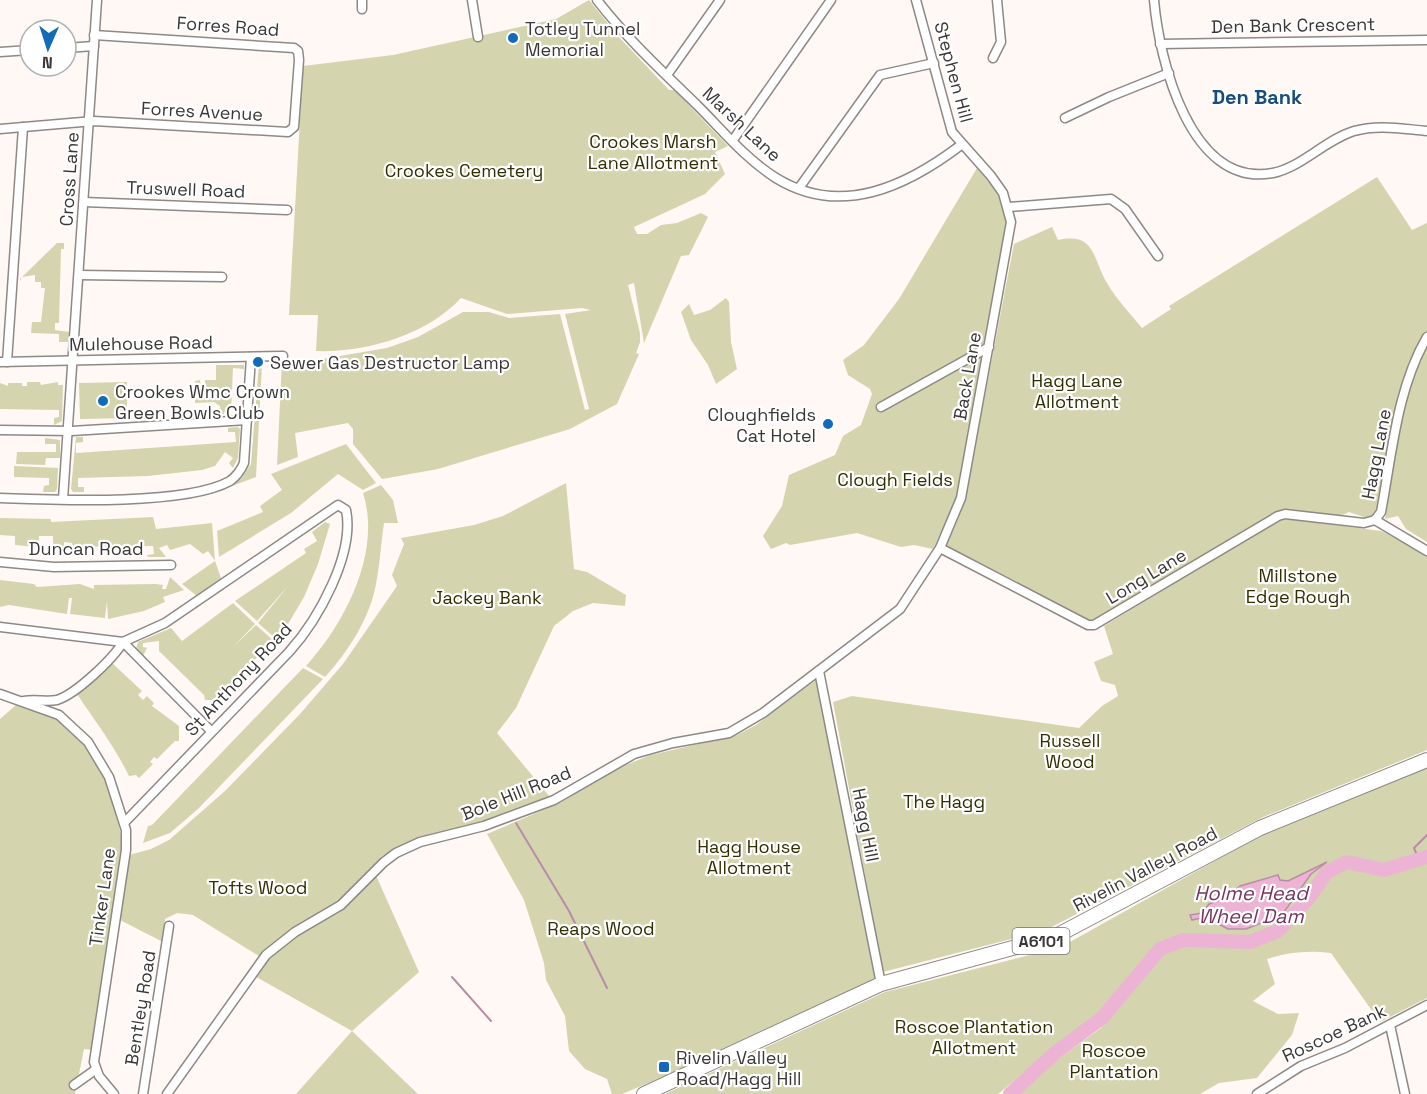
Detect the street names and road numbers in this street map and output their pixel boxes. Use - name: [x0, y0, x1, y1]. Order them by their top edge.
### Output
- street label: Forres Road: [176, 11, 280, 41]
- street label: Den Bank Crescent: [1211, 12, 1375, 38]
- street label: Stephen Hill: [929, 19, 979, 125]
- street label: Marsh Lane: [698, 82, 786, 166]
- street label: Forres Avenue: [140, 96, 264, 126]
- street label: Cross Lane: [54, 131, 84, 227]
- street label: Truswell Road: [126, 175, 246, 203]
- street label: Mulehouse Road: [69, 330, 213, 356]
- street label: Back Lane: [948, 330, 986, 422]
- street label: Hagg Lane: [1356, 407, 1396, 501]
- street label: Duncan Road: [29, 537, 143, 560]
- street label: Long Lane: [1102, 543, 1190, 609]
- street label: St Anthony Road: [179, 617, 297, 741]
- street label: Bole Hill Road: [458, 761, 574, 825]
- street label: Hagg Hill: [848, 786, 884, 864]
- street label: Rivelin Valley Road: [1069, 821, 1221, 917]
- street label: Tinker Lane: [84, 846, 120, 948]
- road number: A6101: [1012, 928, 1070, 954]
- street label: Bentley Road: [120, 949, 160, 1067]
- street label: Roscoe Bank: [1278, 999, 1390, 1067]

